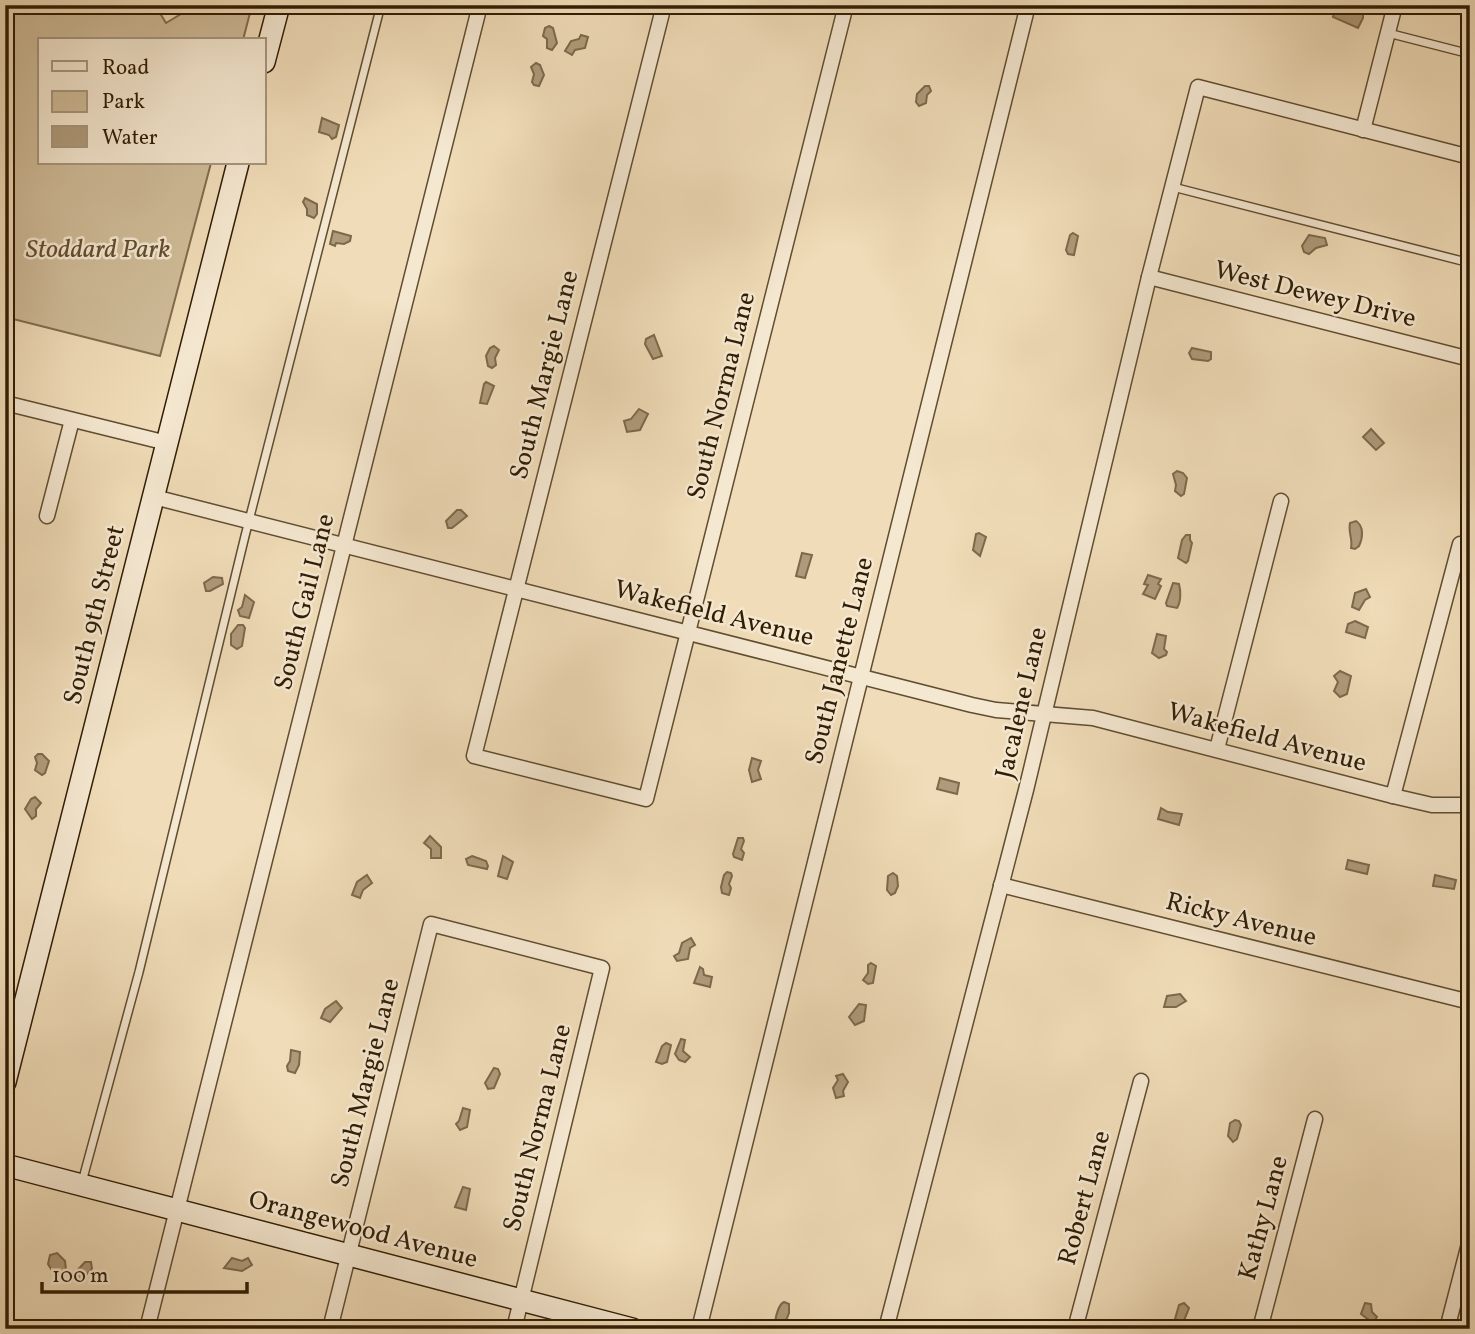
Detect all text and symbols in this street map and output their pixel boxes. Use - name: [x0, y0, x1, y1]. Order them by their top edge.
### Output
- legend: [38, 38, 266, 164]
- text: Road: [102, 54, 149, 83]
- text: Park: [102, 88, 145, 117]
- text: Water: [102, 124, 158, 153]
- park label: Stoddard Park: [26, 232, 170, 268]
- street label: West Dewey Drive: [1210, 253, 1420, 337]
- street label: South Margie Lane: [502, 266, 588, 484]
- street label: South Norma Lane: [679, 288, 765, 504]
- street label: South Gail Lane: [266, 510, 344, 694]
- street label: South 9th Street: [55, 521, 135, 709]
- street label: South Janette Lane: [797, 553, 883, 769]
- street label: Wakefield Avenue: [610, 572, 818, 656]
- street label: Jacalene Lane: [987, 624, 1057, 782]
- street label: Wakefield Avenue: [1164, 694, 1370, 782]
- street label: Ricky Avenue: [1162, 884, 1320, 956]
- street label: South Margie Lane: [323, 974, 409, 1192]
- street label: South Norma Lane: [495, 1020, 581, 1236]
- street label: Robert Lane: [1050, 1127, 1120, 1269]
- street label: Kathy Lane: [1230, 1152, 1298, 1284]
- street label: Orangewood Avenue: [244, 1182, 482, 1278]
- scale bar: [42, 1250, 247, 1294]
- text: 100 m: [52, 1262, 109, 1291]

